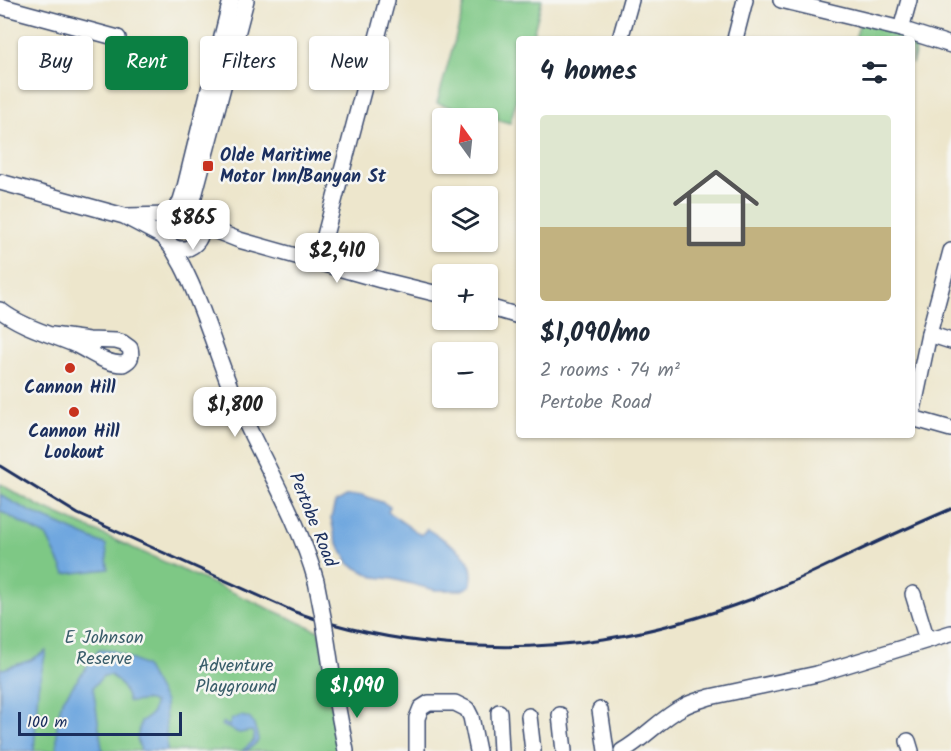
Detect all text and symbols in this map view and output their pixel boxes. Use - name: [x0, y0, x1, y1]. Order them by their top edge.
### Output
- chip: Buy: [18, 36, 93, 90]
- chip: Rent: [105, 36, 188, 90]
- chip: Filters: [200, 36, 297, 90]
- chip: New: [309, 36, 389, 90]
- text: 4 homes: [540, 51, 637, 93]
- icon: filters: [858, 56, 891, 89]
- north arrow: [432, 108, 498, 174]
- map controls: [432, 108, 498, 408]
- place label: Olde Maritime Motor Inn/Banyan St: [220, 142, 387, 192]
- icon: home: [662, 154, 770, 262]
- marker: Olde Maritime Motor Inn/Banyan St: [201, 159, 215, 173]
- button: layers: [432, 186, 498, 252]
- pin: $865: [157, 200, 229, 251]
- text: $865: [171, 203, 215, 235]
- pin: $2,410: [288, 233, 386, 284]
- text: $2,410: [309, 236, 365, 268]
- button: +: [432, 264, 498, 330]
- text: $1,090/mo: [540, 313, 650, 355]
- button: −: [432, 342, 498, 408]
- text: 2 rooms · 74 m²: [540, 355, 680, 387]
- marker: Cannon Hill: [63, 361, 77, 375]
- place label: Cannon Hill: [24, 374, 116, 403]
- pin: $1,800: [186, 387, 284, 438]
- text: Pertobe Road: [540, 387, 651, 419]
- text: $1,800: [207, 390, 263, 422]
- marker: Cannon Hill Lookout: [67, 405, 81, 419]
- place label: Cannon Hill Lookout: [28, 418, 120, 468]
- street label: Pertobe Road: [280, 468, 345, 573]
- park label: E Johnson Reserve: [65, 624, 143, 674]
- park label: Adventure Playground: [196, 652, 277, 702]
- pin: $1,090: [308, 668, 406, 719]
- text: $1,090: [330, 671, 384, 703]
- scale bar: [18, 709, 182, 736]
- text: 100 m: [27, 710, 67, 735]

